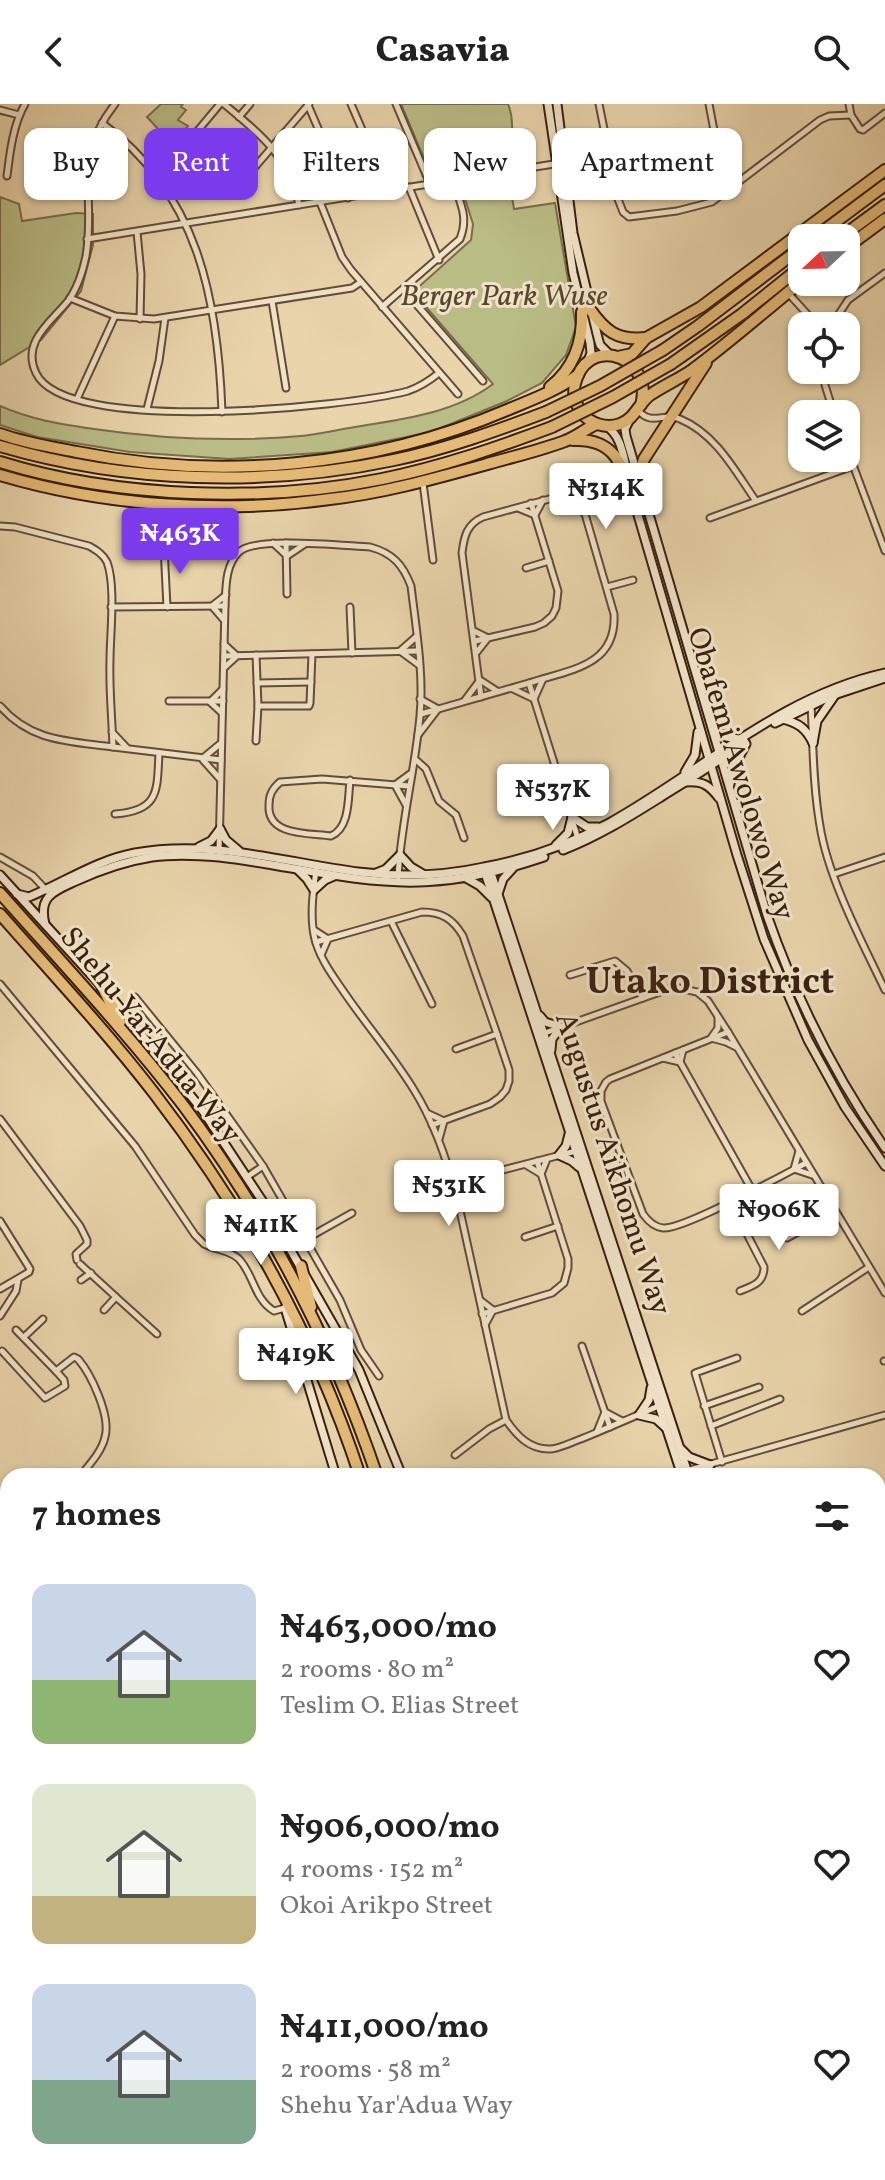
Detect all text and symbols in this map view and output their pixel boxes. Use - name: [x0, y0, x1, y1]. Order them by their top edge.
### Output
- text: Casavia: [375, 27, 510, 77]
- icon: back: [32, 30, 76, 74]
- icon: search: [809, 30, 853, 74]
- chip: Buy: [24, 128, 128, 200]
- chip: Rent: [144, 128, 258, 200]
- chip: Filters: [274, 128, 408, 200]
- chip: New: [424, 128, 536, 200]
- chip: Apartment: [552, 128, 742, 200]
- north arrow: [788, 224, 860, 296]
- map controls: [788, 224, 860, 472]
- park label: Berger Park Wuse: [401, 276, 608, 318]
- button: locate: [788, 312, 860, 384]
- button: layers: [788, 400, 860, 472]
- pin: ₦314K: [550, 463, 662, 531]
- text: ₦314K: [567, 471, 645, 507]
- pin: ₦463K: [124, 508, 236, 576]
- text: ₦463K: [140, 516, 220, 552]
- street label: Obafemi Awolowo Way: [675, 622, 805, 926]
- pin: ₦537K: [497, 764, 609, 832]
- text: ₦537K: [515, 772, 591, 808]
- street label: Shehu Yar'Adua Way: [49, 918, 251, 1154]
- district label: Utako District: [586, 957, 834, 1010]
- street label: Augustus Aikhomu Way: [543, 1007, 681, 1321]
- pin: ₦531K: [393, 1160, 505, 1228]
- text: ₦531K: [412, 1168, 486, 1204]
- pin: ₦906K: [723, 1184, 835, 1252]
- text: ₦906K: [738, 1192, 820, 1228]
- pin: ₦411K: [205, 1199, 317, 1267]
- text: ₦411K: [224, 1207, 298, 1243]
- pin: ₦419K: [240, 1328, 352, 1396]
- text: ₦419K: [257, 1336, 335, 1372]
- text: 7 homes: [32, 1493, 161, 1540]
- icon: filters: [810, 1494, 854, 1538]
- text: ₦463,000/mo: [280, 1605, 497, 1652]
- icon: home: [96, 1616, 192, 1712]
- icon: heart: [810, 1642, 854, 1686]
- text: 2 rooms · 80 m²: [280, 1652, 454, 1688]
- text: Teslim O. Elias Street: [280, 1688, 519, 1724]
- text: ₦906,000/mo: [280, 1805, 500, 1852]
- icon: home: [96, 1816, 192, 1912]
- icon: heart: [810, 1842, 854, 1886]
- text: 4 rooms · 152 m²: [280, 1852, 463, 1888]
- text: Okoi Arikpo Street: [280, 1888, 493, 1924]
- text: ₦411,000/mo: [280, 2005, 489, 2052]
- icon: home: [96, 2016, 192, 2112]
- icon: heart: [810, 2042, 854, 2086]
- text: 2 rooms · 58 m²: [280, 2052, 451, 2088]
- text: Shehu Yar'Adua Way: [280, 2088, 513, 2124]

